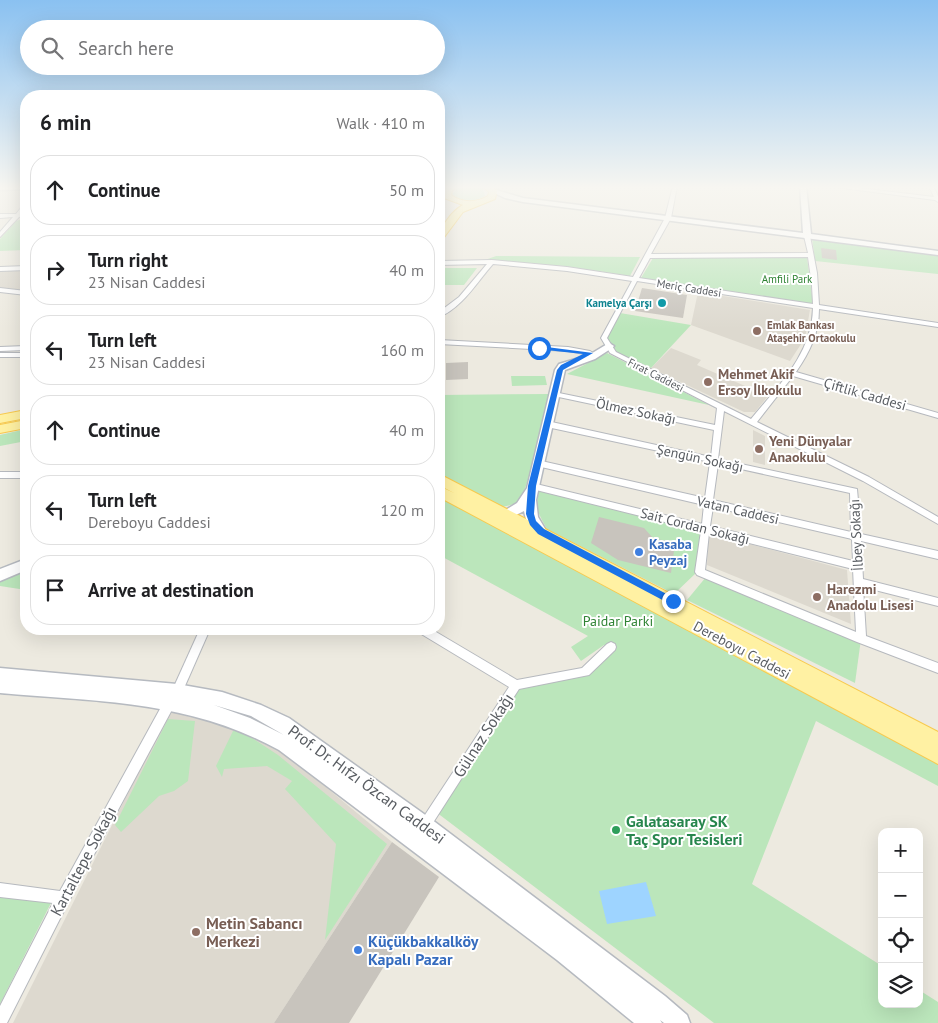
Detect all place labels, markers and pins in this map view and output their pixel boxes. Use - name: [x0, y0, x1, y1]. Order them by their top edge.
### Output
- place label: Kamelya Çarşı: [586, 296, 652, 310]
- marker: Kamelya Çarşı: [656, 297, 668, 309]
- place label: Emlak Bankası Ataşehir Ortaokulu: [767, 318, 856, 345]
- marker: Emlak Bankası Ataşehir Ortaokulu: [751, 325, 763, 337]
- place label: Mehmet Akif Ersoy İlkokulu: [718, 365, 802, 399]
- marker: Mehmet Akif Ersoy İlkokulu: [702, 376, 714, 388]
- place label: Yeni Dünyalar Anaokulu: [768, 432, 852, 466]
- marker: Yeni Dünyalar Anaokulu: [753, 443, 765, 455]
- place label: Kasaba Peyzaj: [649, 535, 692, 569]
- marker: Kasaba Peyzaj: [633, 546, 645, 558]
- place label: Harezmi Anadolu Lisesi: [827, 580, 914, 614]
- marker: Harezmi Anadolu Lisesi: [811, 591, 823, 603]
- place label: Galatasaray SK Taç Spor Tesisleri: [626, 811, 742, 849]
- marker: Galatasaray SK Taç Spor Tesisleri: [610, 824, 622, 836]
- place label: Metin Sabancı Merkezi: [206, 913, 302, 951]
- marker: Metin Sabancı Merkezi: [190, 926, 202, 938]
- place label: Küçükbakkalköy Kapalı Pazar: [368, 931, 479, 969]
- marker: Küçükbakkalköy Kapalı Pazar: [352, 944, 364, 956]

